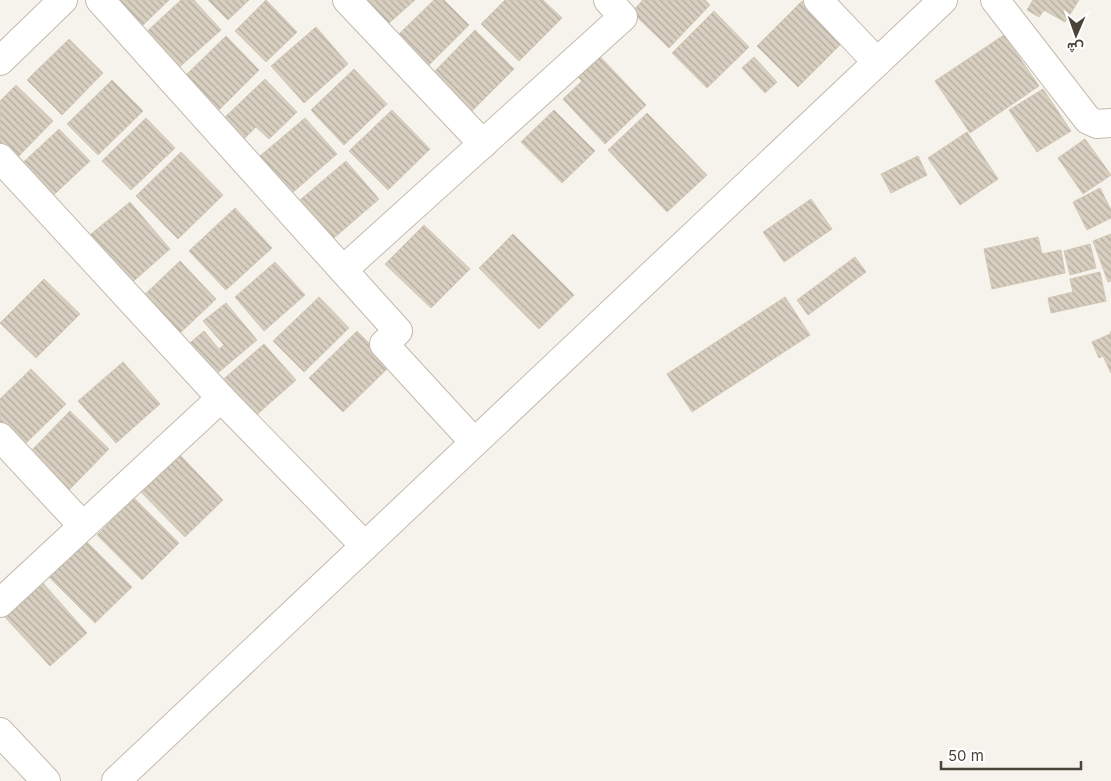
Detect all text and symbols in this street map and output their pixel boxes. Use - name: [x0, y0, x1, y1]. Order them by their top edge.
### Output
- north arrow: [1051, 10, 1101, 60]
- text: ش: [1067, 39, 1084, 57]
- scale bar: [941, 738, 1081, 770]
- text: 50 m: [948, 746, 984, 765]

